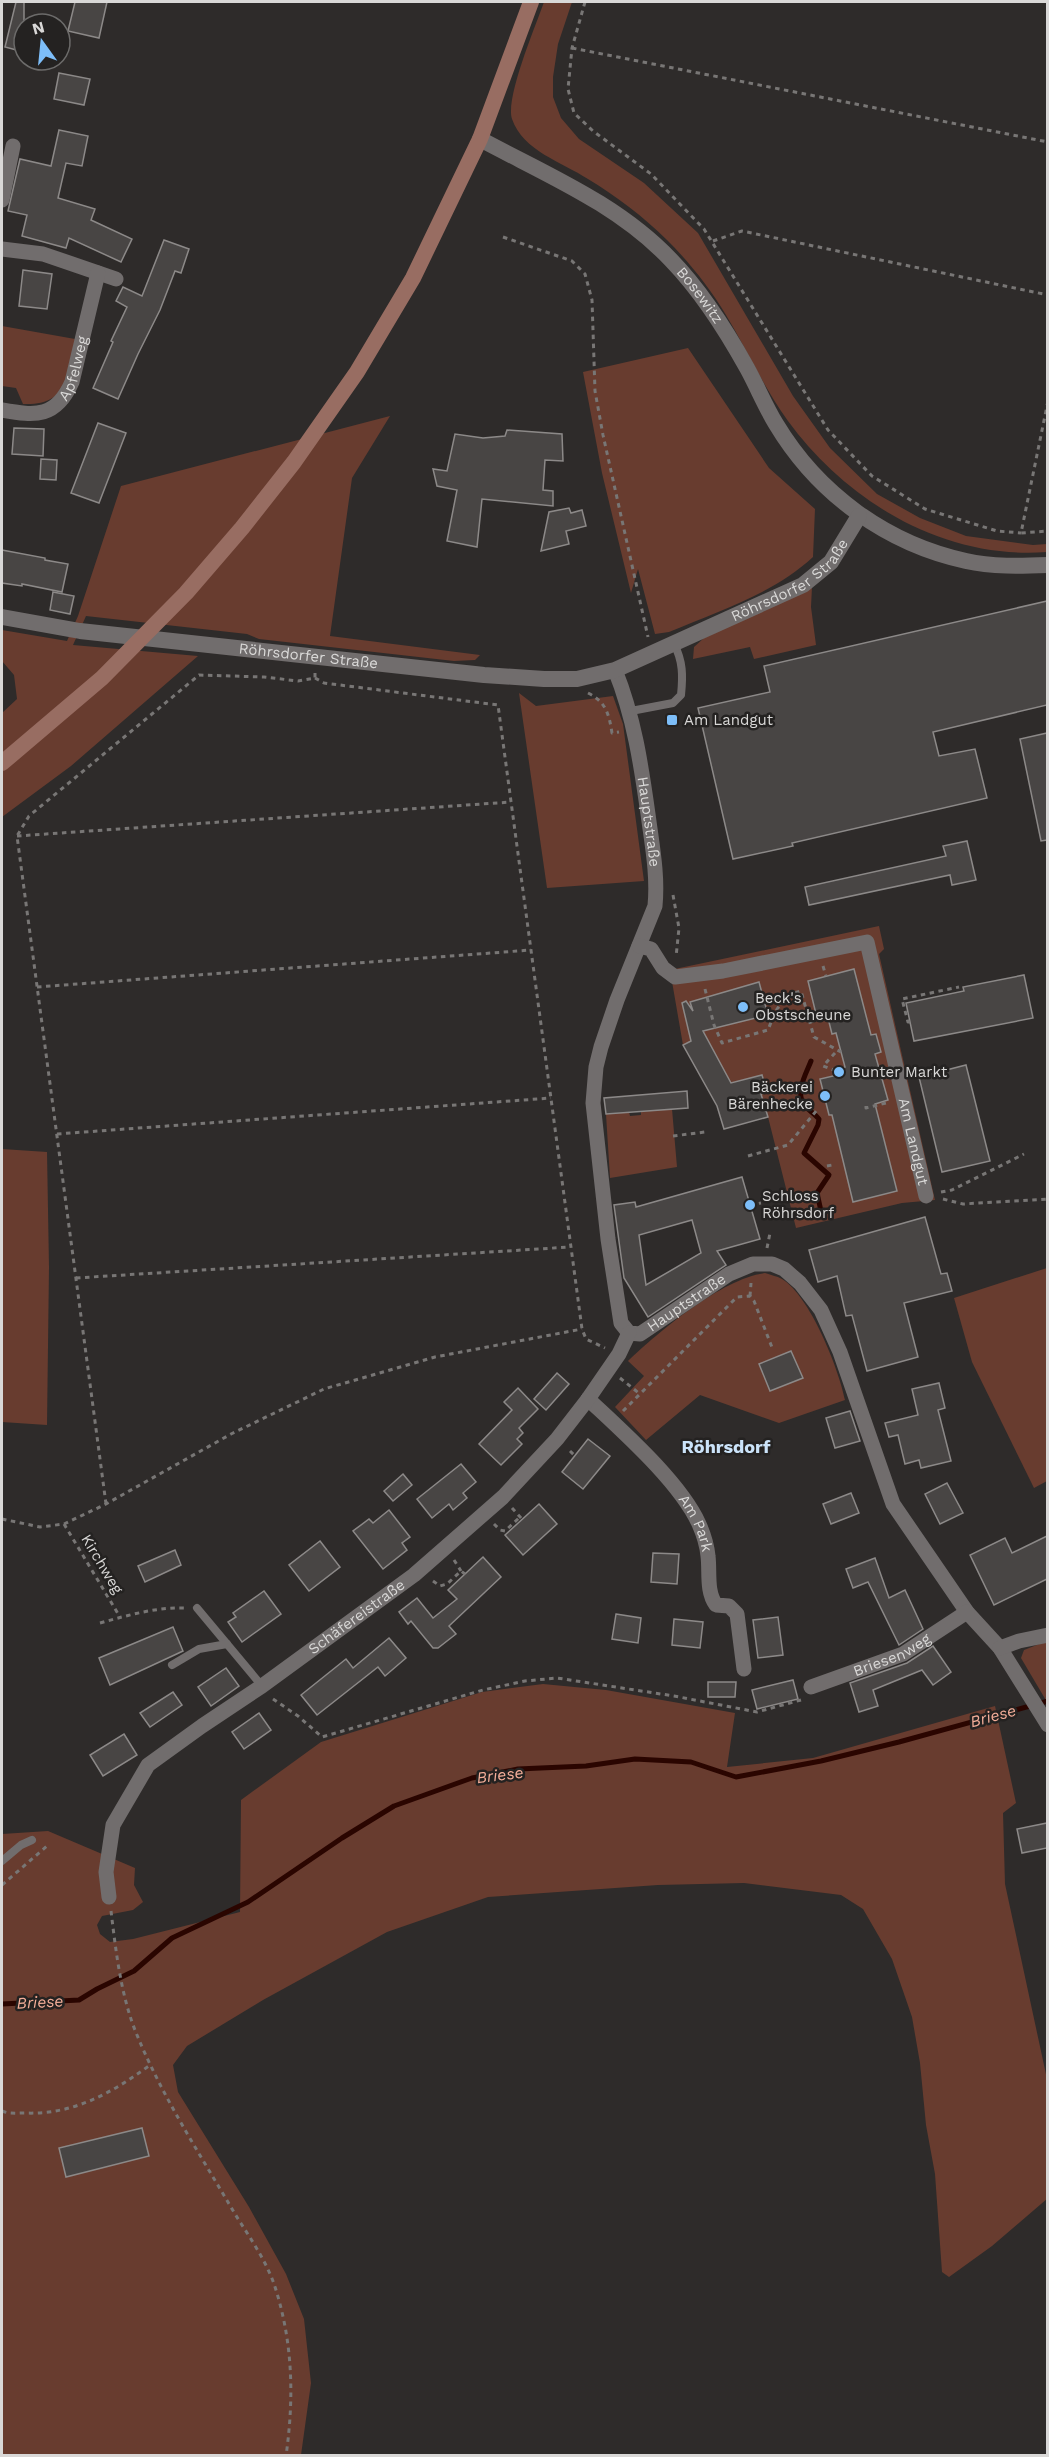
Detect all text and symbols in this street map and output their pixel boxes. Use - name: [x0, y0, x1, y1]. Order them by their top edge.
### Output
- north arrow: [12, 12, 72, 72]
- text: N: [30, 17, 46, 39]
- street label: Bosewitz: [673, 263, 727, 327]
- street label: Apfelweg: [55, 334, 92, 404]
- street label: Röhrsdorfer Straße: [728, 536, 852, 625]
- street label: Röhrsdorfer Straße: [238, 639, 379, 672]
- place label: Am Landgut: [684, 711, 774, 729]
- marker: Am Landgut: [665, 713, 679, 727]
- street label: Hauptstraße: [634, 775, 664, 868]
- place label: Beck's Obstscheune: [755, 989, 851, 1024]
- marker: Beck's Obstscheune: [736, 1000, 750, 1014]
- place label: Bunter Markt: [851, 1063, 948, 1081]
- marker: Bunter Markt: [832, 1065, 846, 1079]
- place label: Bäckerei Bärenhecke: [728, 1078, 813, 1113]
- marker: Bäckerei Bärenhecke: [818, 1089, 832, 1103]
- street label: Am Landgut: [895, 1096, 932, 1188]
- place label: Schloss Röhrsdorf: [762, 1187, 834, 1222]
- marker: Schloss Röhrsdorf: [743, 1198, 757, 1212]
- street label: Hauptstraße: [644, 1270, 729, 1336]
- district label: Röhrsdorf: [682, 1436, 771, 1457]
- street label: Am Park: [675, 1491, 716, 1554]
- street label: Kirchweg: [77, 1531, 127, 1597]
- street label: Schäfereistraße: [305, 1576, 408, 1658]
- street label: Briesenweg: [851, 1630, 934, 1680]
- water label: Briese: [968, 1701, 1018, 1731]
- water label: Briese: [476, 1763, 524, 1787]
- water label: Briese: [16, 1991, 64, 2013]

